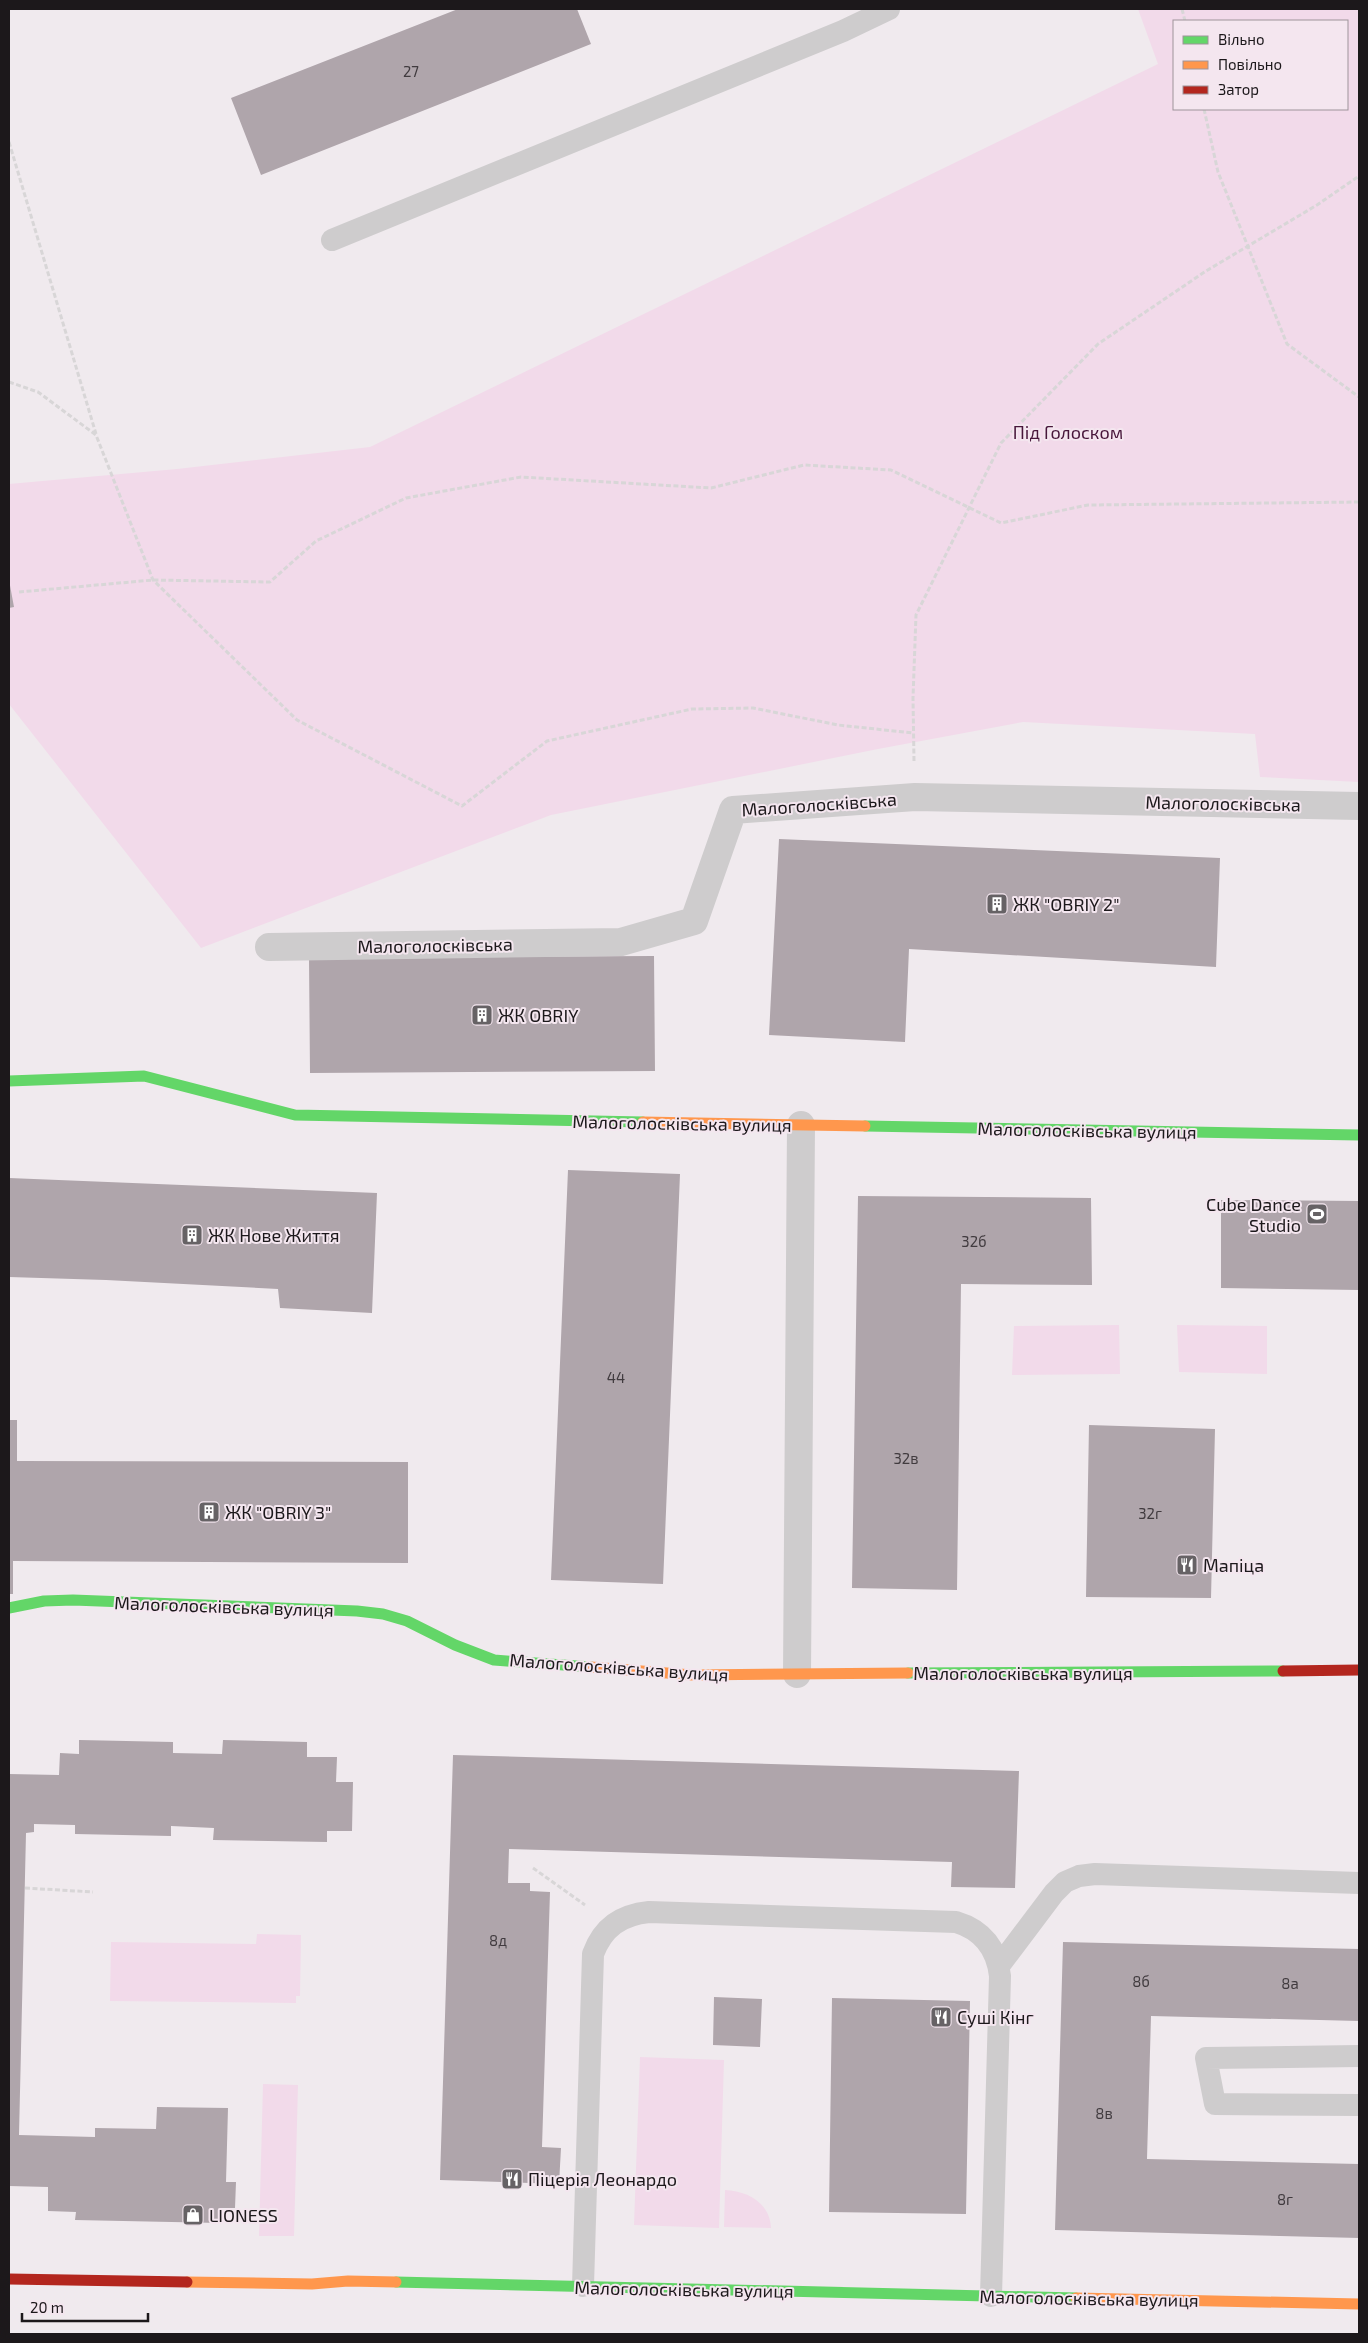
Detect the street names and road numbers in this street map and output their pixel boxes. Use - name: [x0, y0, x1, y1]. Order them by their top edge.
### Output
- street label: Малоголосківська: [741, 788, 897, 820]
- street label: Малоголосківська: [1145, 791, 1301, 815]
- street label: Малоголосківська: [357, 933, 513, 957]
- street label: Малоголосківська вулиця: [572, 1110, 792, 1136]
- street label: Малоголосківська вулиця: [977, 1117, 1197, 1143]
- street label: Малоголосківська вулиця: [114, 1591, 334, 1621]
- street label: Малоголосківська вулиця: [509, 1648, 729, 1686]
- street label: Малоголосківська вулиця: [913, 1662, 1133, 1684]
- street label: Малоголосківська вулиця: [574, 2276, 794, 2302]
- street label: Малоголосківська вулиця: [979, 2285, 1199, 2311]

